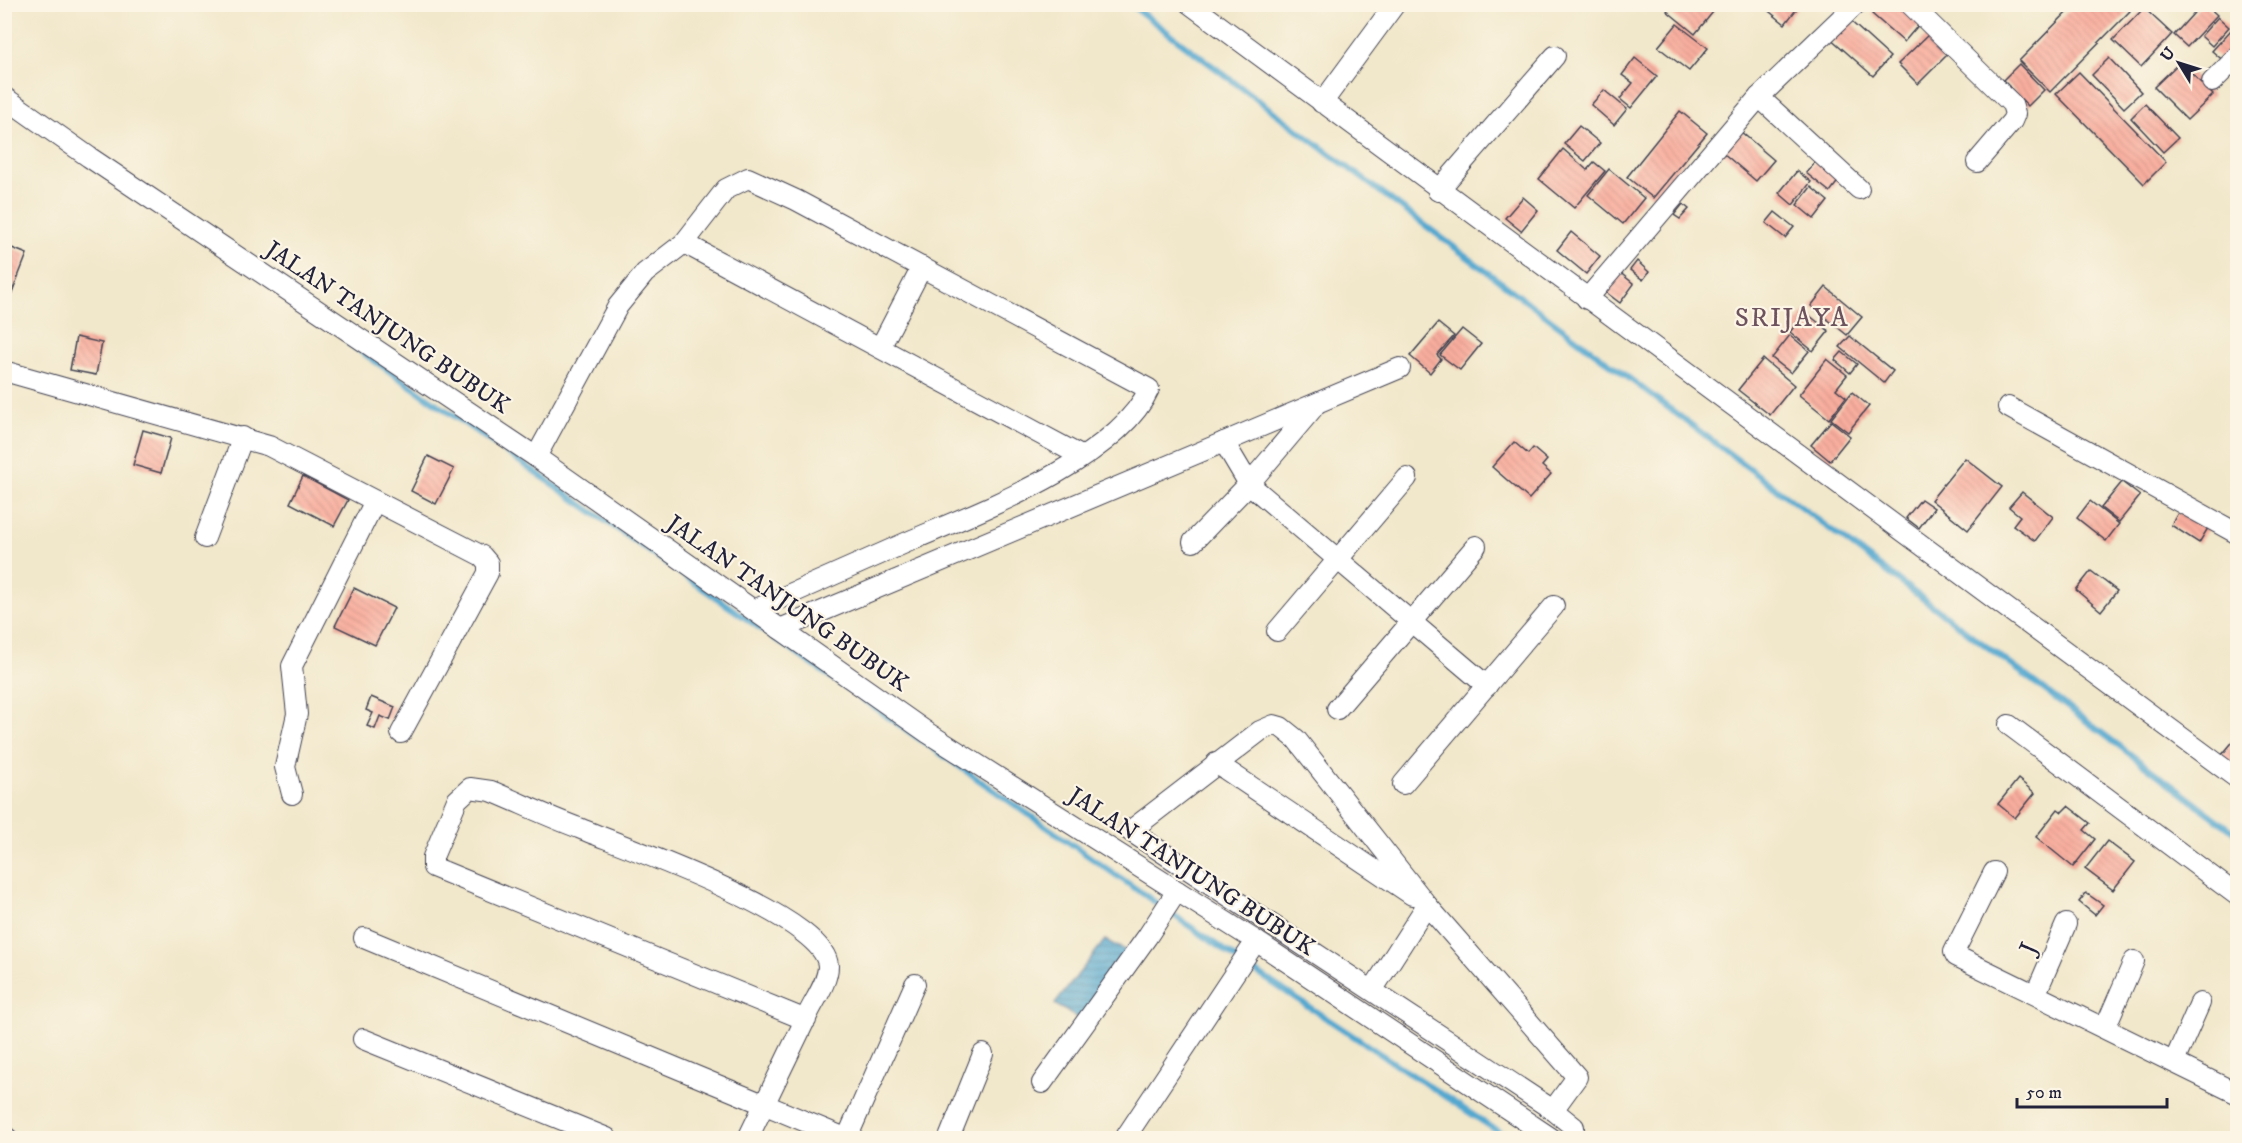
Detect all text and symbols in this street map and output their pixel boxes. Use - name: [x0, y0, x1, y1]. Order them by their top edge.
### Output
- north arrow: [2149, 33, 2209, 93]
- text: U: [2156, 43, 2180, 65]
- street label: JALAN TANJUNG BUBUK: [258, 234, 516, 421]
- district label: SRIJAYA: [1735, 301, 1849, 335]
- street label: JALAN TANJUNG BUBUK: [659, 508, 914, 699]
- street label: JALAN TANJUNG BUBUK: [1061, 780, 1321, 963]
- street label: J: [2012, 938, 2045, 961]
- scale bar: [2017, 1071, 2167, 1109]
- text: 50 m: [2026, 1082, 2062, 1104]

